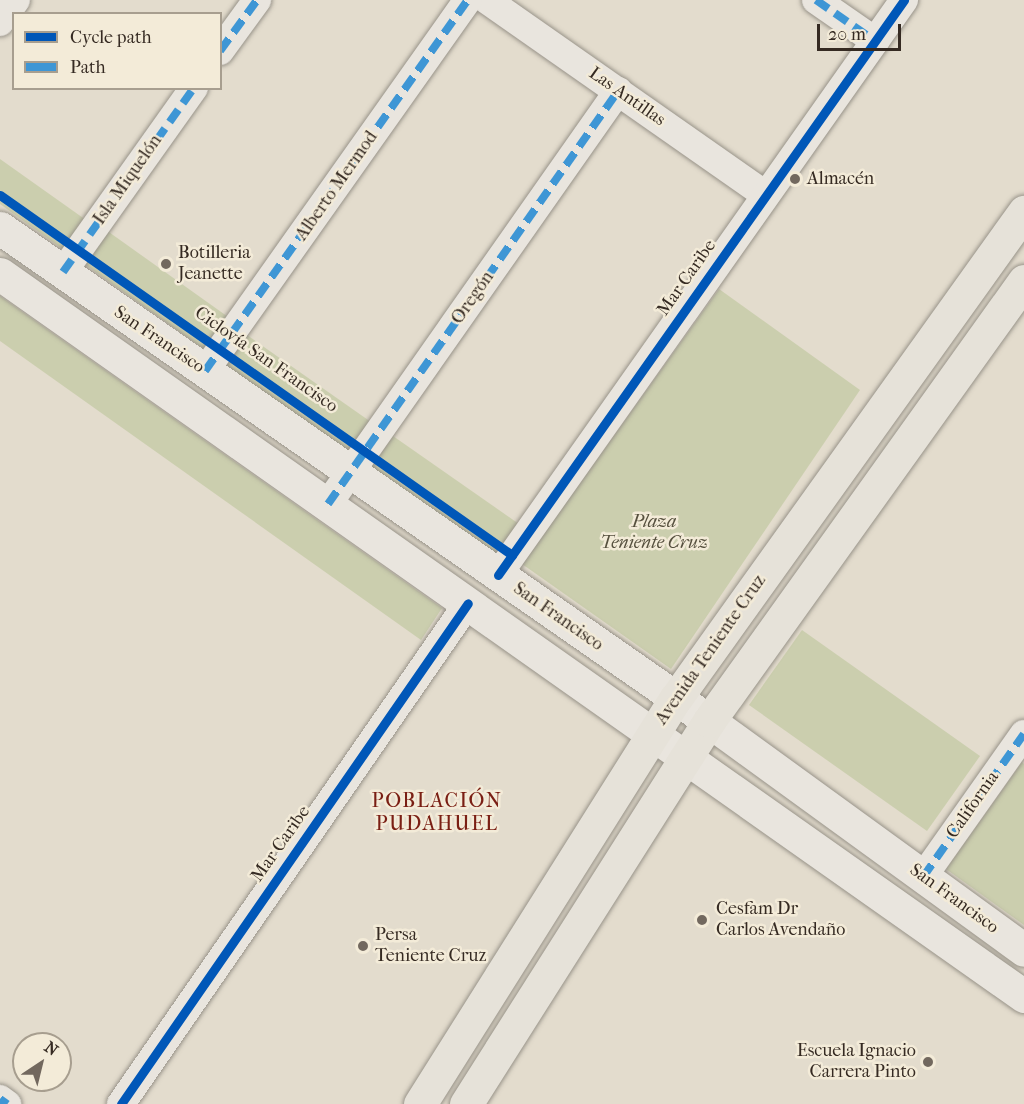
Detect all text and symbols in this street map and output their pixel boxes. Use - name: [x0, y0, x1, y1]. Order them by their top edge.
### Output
- legend: [12, 12, 222, 90]
- scale bar: [820, 12, 904, 50]
- text: 20 m: [828, 24, 866, 45]
- text: Cycle path: [70, 27, 151, 48]
- text: Path: [70, 57, 106, 78]
- street label: Las Antillas: [585, 63, 669, 131]
- street label: Alberto Mermod: [291, 127, 383, 245]
- street label: Isla Miquelón: [89, 131, 167, 229]
- place label: Almacén: [807, 168, 874, 190]
- marker: Almacén: [788, 172, 802, 186]
- street label: Mar Caribe: [653, 236, 721, 320]
- place label: Botilleria Jeanette: [178, 243, 251, 286]
- marker: Botilleria Jeanette: [159, 257, 173, 271]
- street label: Oregón: [447, 267, 499, 329]
- street label: San Francisco: [109, 302, 209, 378]
- street label: Ciclovía San Francisco: [190, 302, 342, 418]
- park label: Plaza Teniente Cruz: [600, 512, 708, 554]
- street label: Avenida Teniente Cruz: [651, 571, 771, 729]
- street label: San Francisco: [509, 578, 607, 656]
- street label: California: [942, 767, 1004, 843]
- district label: POBLACIÓN PUDAHUEL: [372, 788, 502, 835]
- street label: Mar Caribe: [247, 802, 315, 886]
- street label: San Francisco: [905, 859, 1003, 939]
- place label: Cesfam Dr Carlos Avendaño: [716, 899, 845, 942]
- marker: Cesfam Dr Carlos Avendaño: [693, 911, 711, 929]
- place label: Persa Teniente Cruz: [375, 925, 486, 968]
- marker: Persa Teniente Cruz: [356, 939, 370, 953]
- north arrow: [12, 1032, 72, 1092]
- text: N: [41, 1037, 62, 1060]
- place label: Escuela Ignacio Carrera Pinto: [797, 1041, 916, 1084]
- marker: Escuela Ignacio Carrera Pinto: [921, 1055, 935, 1069]

